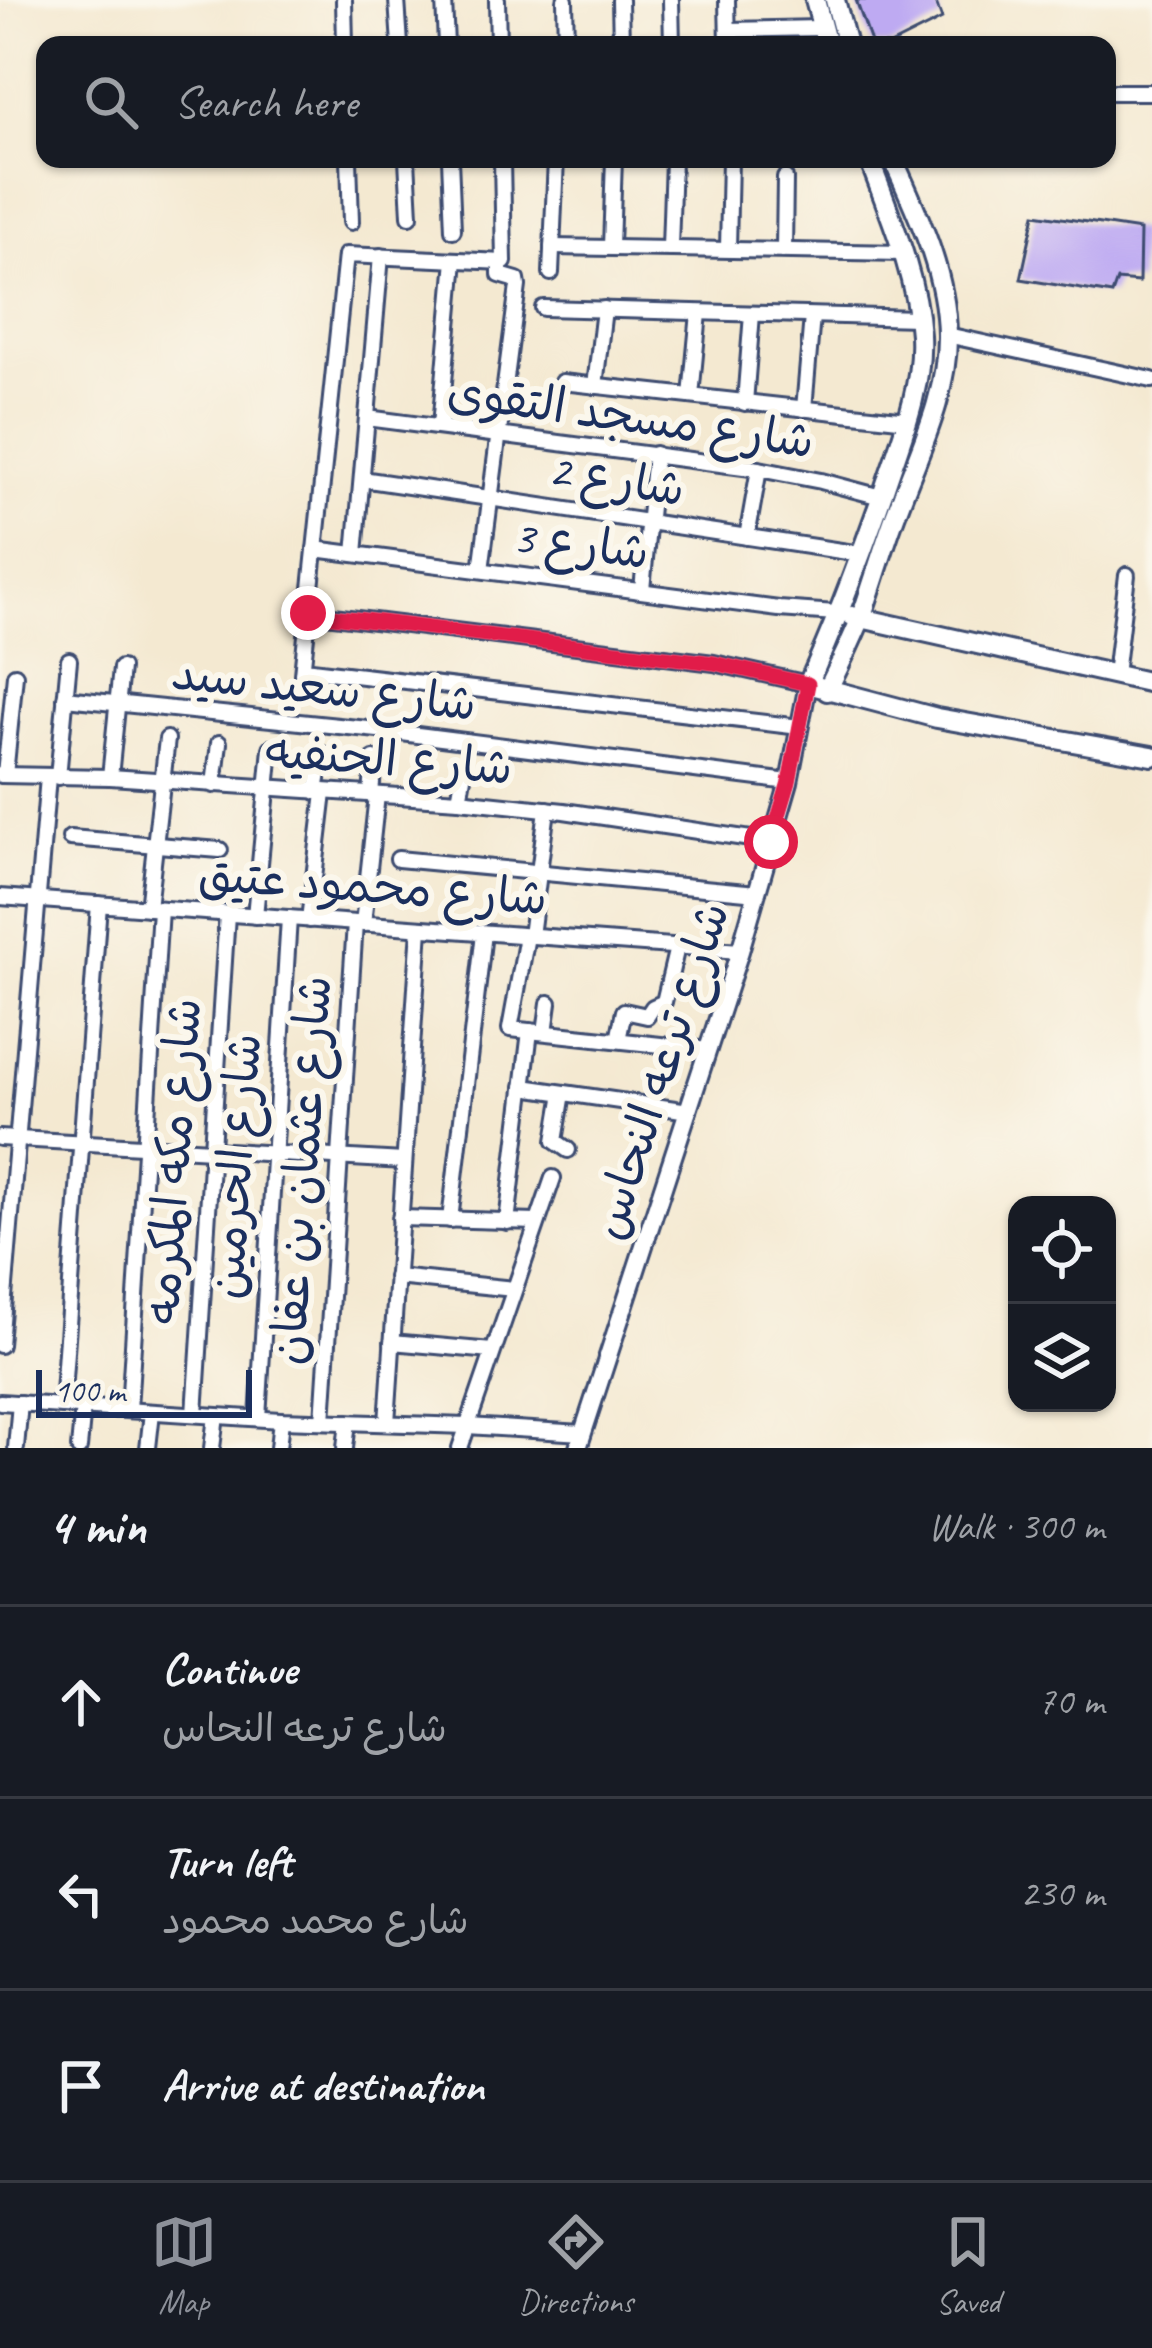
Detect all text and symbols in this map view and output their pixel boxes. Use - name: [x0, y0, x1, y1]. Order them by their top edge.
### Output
- search box: [36, 36, 1116, 168]
- icon: search: [78, 69, 144, 135]
- text: Search here: [174, 74, 357, 131]
- street label: شارع مسجد التقوى: [443, 361, 818, 474]
- street label: شارع 2: [544, 439, 689, 522]
- street label: شارع 3: [509, 506, 653, 585]
- route end: [281, 586, 335, 640]
- street label: شارع سعيد سيد: [168, 642, 479, 737]
- street label: شارع الحنفيه: [263, 720, 514, 801]
- route start: [744, 815, 798, 869]
- street label: شارع محمود عتيق: [196, 844, 549, 931]
- street label: شارع ترعه النحاس: [577, 894, 746, 1247]
- street label: شارع عثمان بن عفان: [257, 973, 348, 1367]
- street label: شارع مكه المكرمه: [132, 996, 217, 1326]
- street label: شارع الحرمين: [196, 1031, 277, 1301]
- map controls: [1008, 1196, 1116, 1412]
- button: locate: [1008, 1196, 1116, 1304]
- button: layers: [1008, 1304, 1116, 1412]
- scale bar: [36, 1364, 252, 1417]
- text: 100 m: [54, 1370, 125, 1412]
- text: 4 min: [48, 1494, 146, 1558]
- text: Walk · 300 m: [928, 1502, 1104, 1551]
- text: Continue: [162, 1641, 296, 1698]
- icon: ahead: [48, 1669, 114, 1735]
- text: 70 m: [1038, 1677, 1104, 1726]
- text: شارع ترعه النحاس: [162, 1704, 447, 1753]
- text: Turn left: [162, 1833, 292, 1890]
- icon: left: [48, 1861, 114, 1927]
- text: 230 m: [1020, 1869, 1104, 1918]
- text: شارع محمد محمود: [162, 1896, 469, 1945]
- icon: arrive: [48, 2053, 114, 2119]
- text: Arrive at destination: [162, 2057, 484, 2114]
- tab: Map: [151, 2209, 217, 2323]
- tab: Directions: [519, 2209, 633, 2323]
- tab: Saved: [935, 2209, 1001, 2323]

